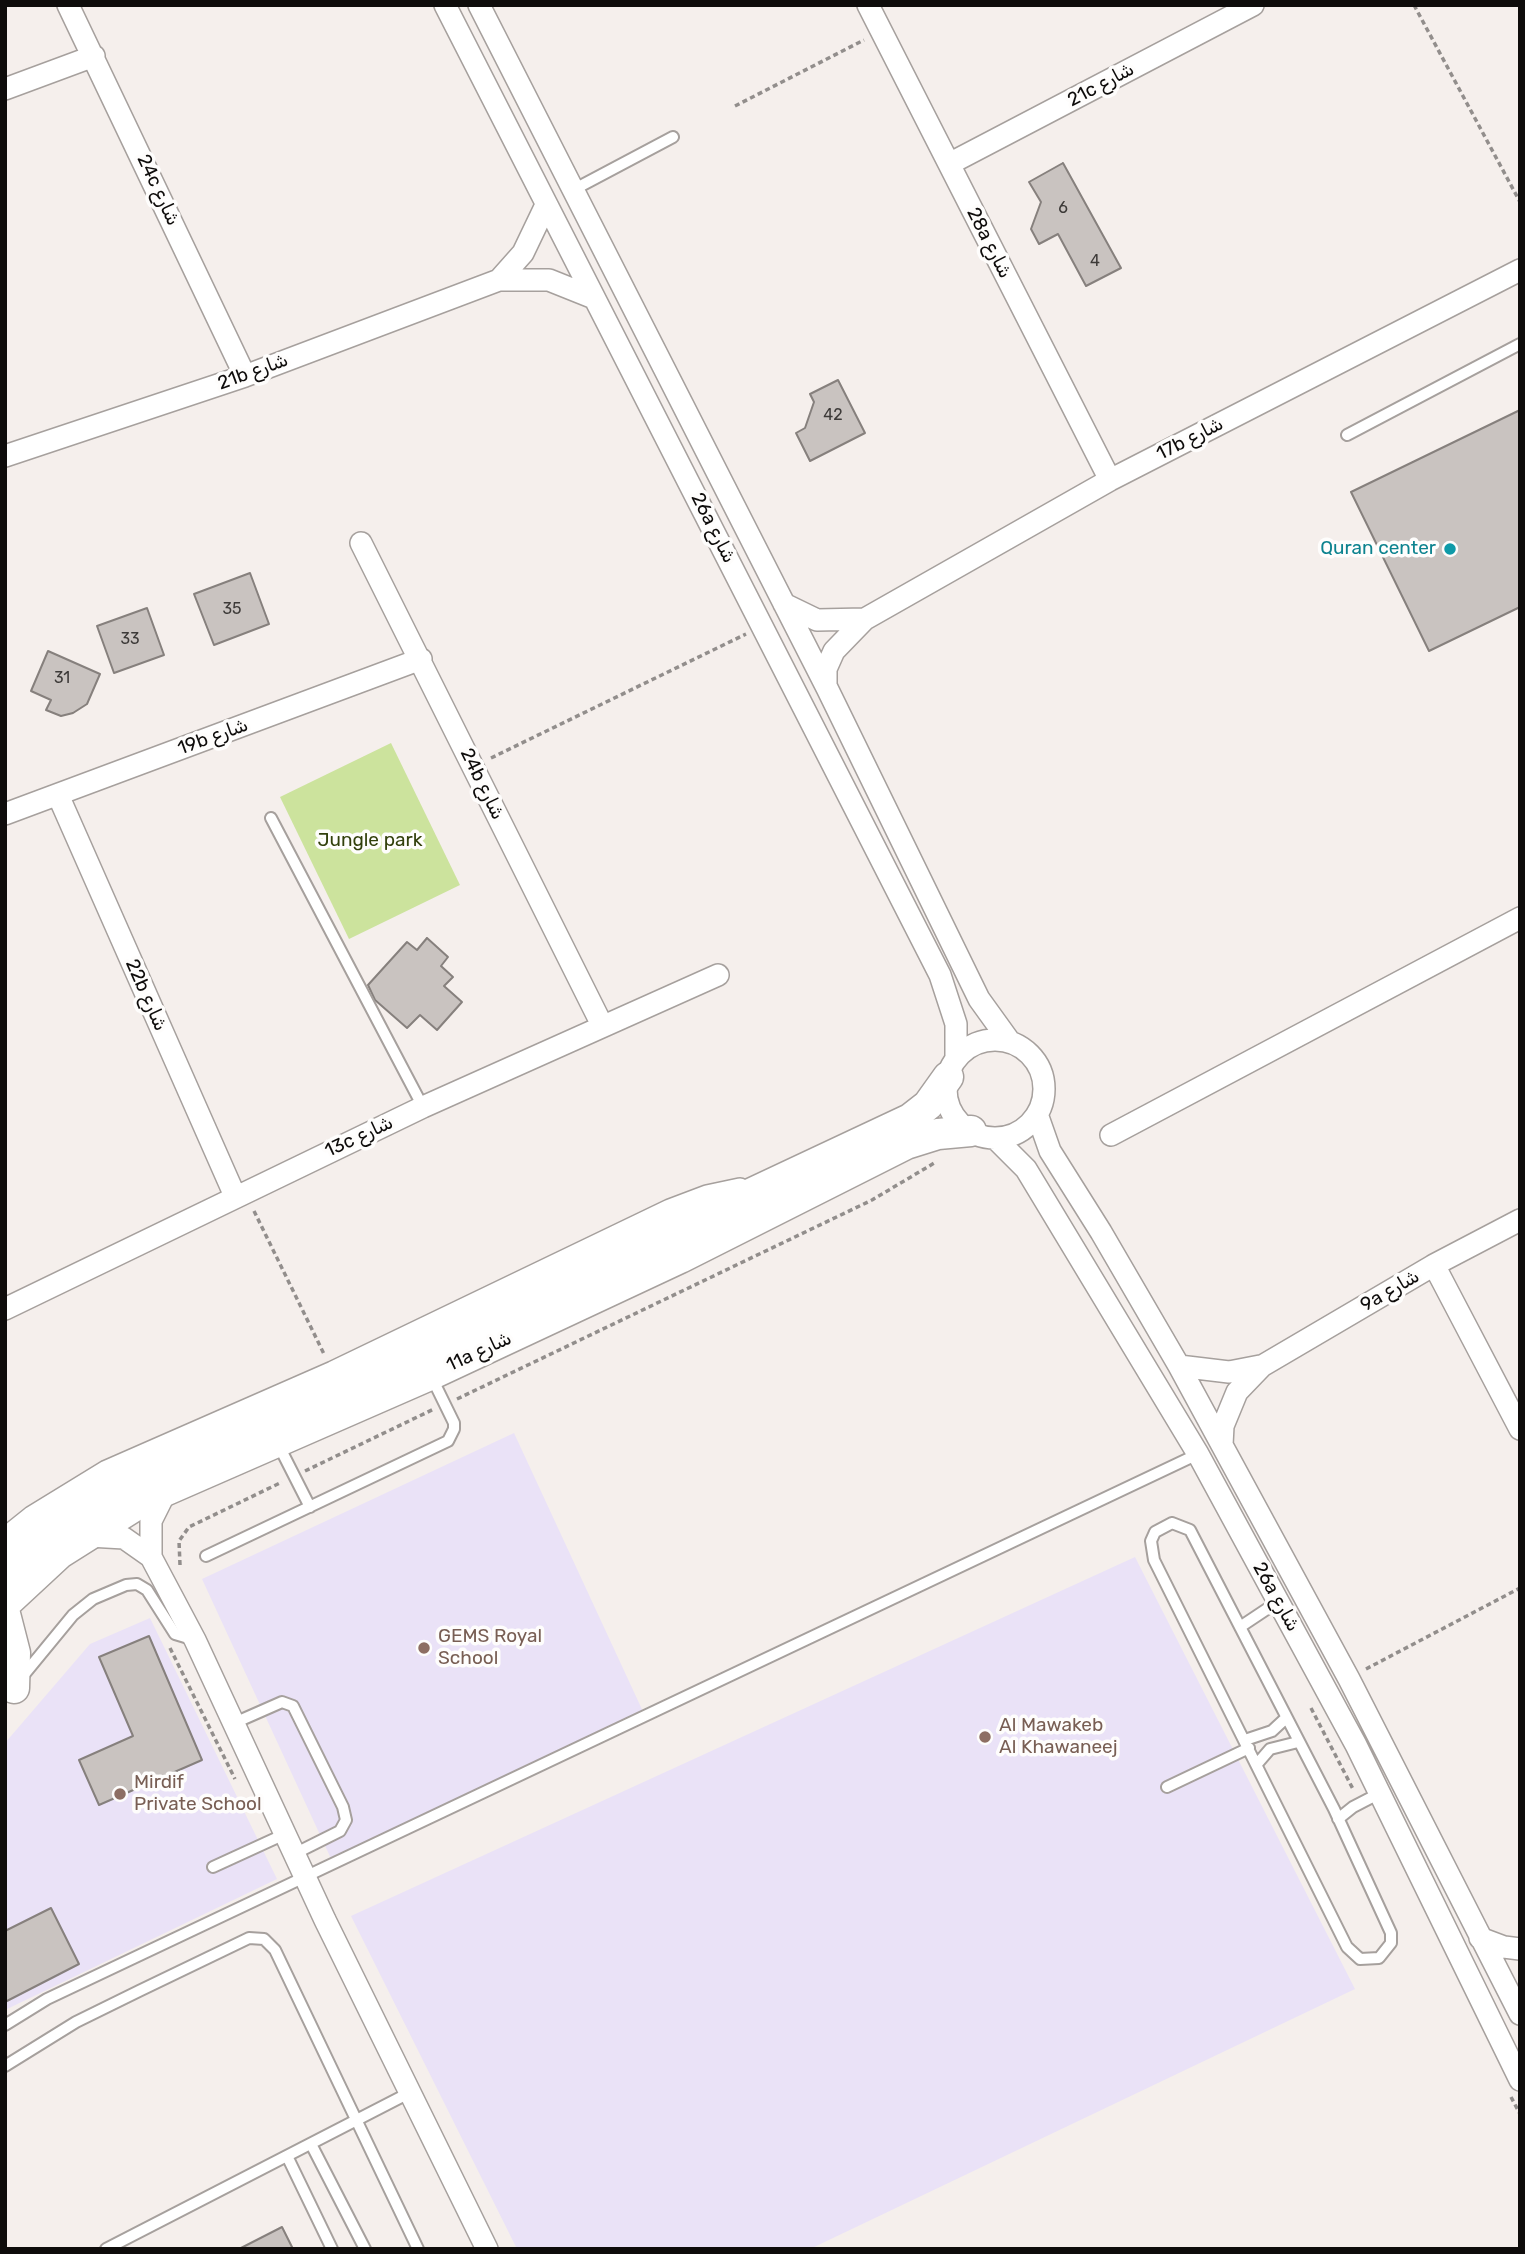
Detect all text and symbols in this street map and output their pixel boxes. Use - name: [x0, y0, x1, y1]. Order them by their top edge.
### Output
- street label: 21c شارع: [1064, 58, 1138, 112]
- street label: 24c شارع: [132, 151, 184, 229]
- house number: 6: [1058, 198, 1068, 218]
- street label: 28a شارع: [962, 204, 1016, 282]
- house number: 4: [1090, 251, 1100, 271]
- street label: 21b شارع: [215, 349, 291, 395]
- house number: 42: [823, 405, 843, 425]
- street label: 17b شارع: [1153, 413, 1227, 465]
- street label: 26a شارع: [686, 489, 740, 567]
- place label: Quran center: [1320, 538, 1436, 560]
- marker: Quran center: [1442, 541, 1458, 557]
- house number: 35: [222, 599, 242, 619]
- house number: 33: [120, 629, 140, 649]
- house number: 31: [54, 668, 70, 688]
- street label: 19b شارع: [175, 714, 251, 760]
- street label: 24b شارع: [455, 745, 509, 823]
- park label: Jungle park: [317, 830, 423, 852]
- street label: 22b شارع: [120, 956, 172, 1034]
- street label: 13c شارع: [321, 1111, 397, 1163]
- street label: 9a شارع: [1356, 1265, 1424, 1317]
- street label: 11a شارع: [443, 1327, 515, 1377]
- street label: 26a شارع: [1248, 1558, 1304, 1636]
- place label: GEMS Royal School: [438, 1626, 542, 1670]
- marker: GEMS Royal School: [416, 1640, 432, 1656]
- place label: Al Mawakeb Al Khawaneej: [999, 1715, 1117, 1759]
- marker: Al Mawakeb Al Khawaneej: [977, 1729, 993, 1745]
- place label: Mirdif Private School: [134, 1772, 262, 1816]
- marker: Mirdif Private School: [112, 1786, 128, 1802]

